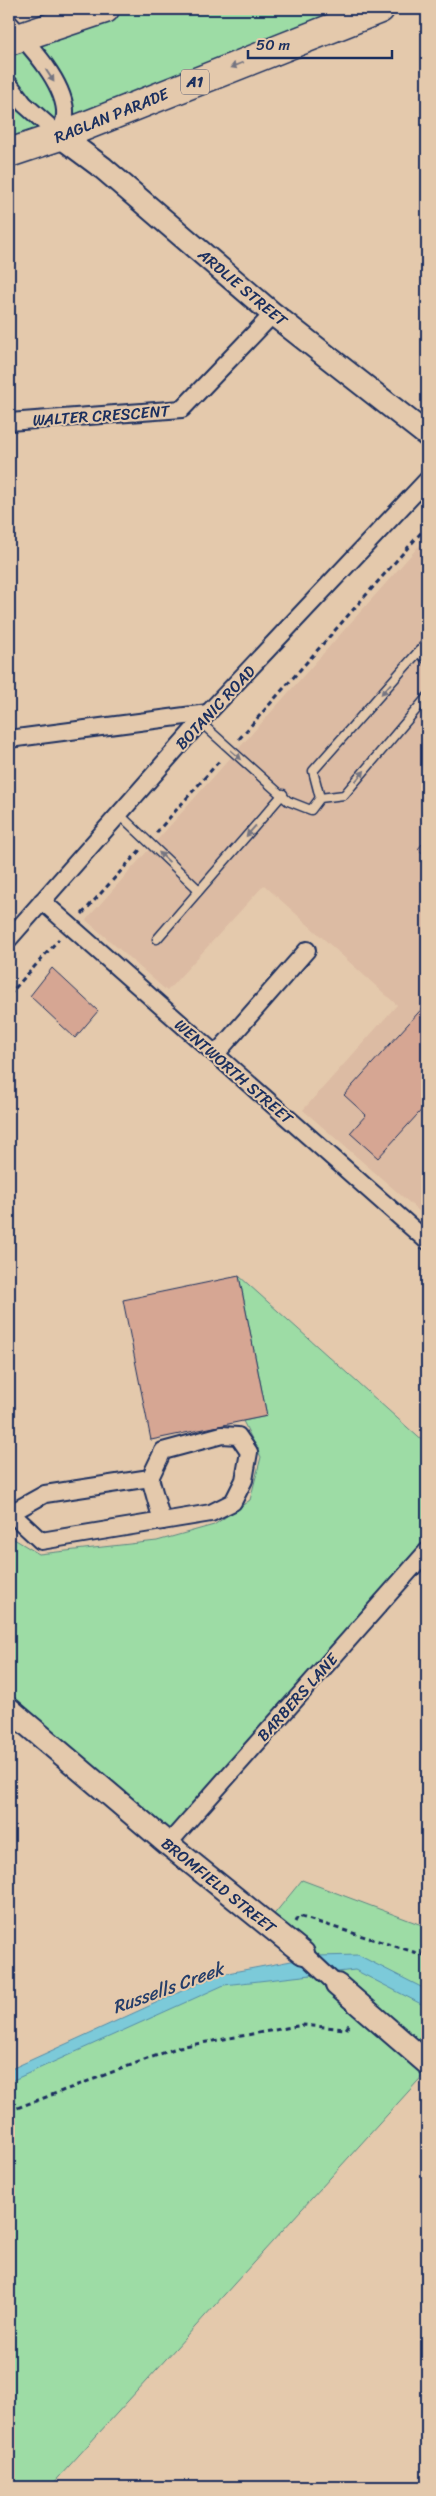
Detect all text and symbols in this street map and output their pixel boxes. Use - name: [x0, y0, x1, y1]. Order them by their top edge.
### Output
- scale bar: [248, 28, 392, 60]
- text: 50 m: [256, 32, 291, 58]
- one-way arrow: [229, 61, 244, 69]
- one-way arrow: [46, 69, 55, 82]
- road number: A1: [181, 70, 209, 94]
- street label: RAGLAN PARADE: [49, 79, 174, 152]
- street label: ARDLIE STREET: [191, 240, 295, 335]
- street label: WALTER CRESCENT: [32, 396, 172, 435]
- street label: BOTANIC ROAD: [168, 658, 263, 757]
- one-way arrow: [380, 682, 392, 694]
- one-way arrow: [230, 749, 243, 760]
- one-way arrow: [354, 770, 365, 783]
- one-way arrow: [245, 825, 256, 838]
- one-way arrow: [157, 851, 170, 862]
- street label: WENTWORTH STREET: [167, 1011, 301, 1133]
- street label: BARBERS LANE: [249, 1646, 346, 1748]
- street label: BROMFIELD STREET: [155, 1830, 284, 1942]
- water label: Russells Creek: [108, 1952, 230, 2023]

